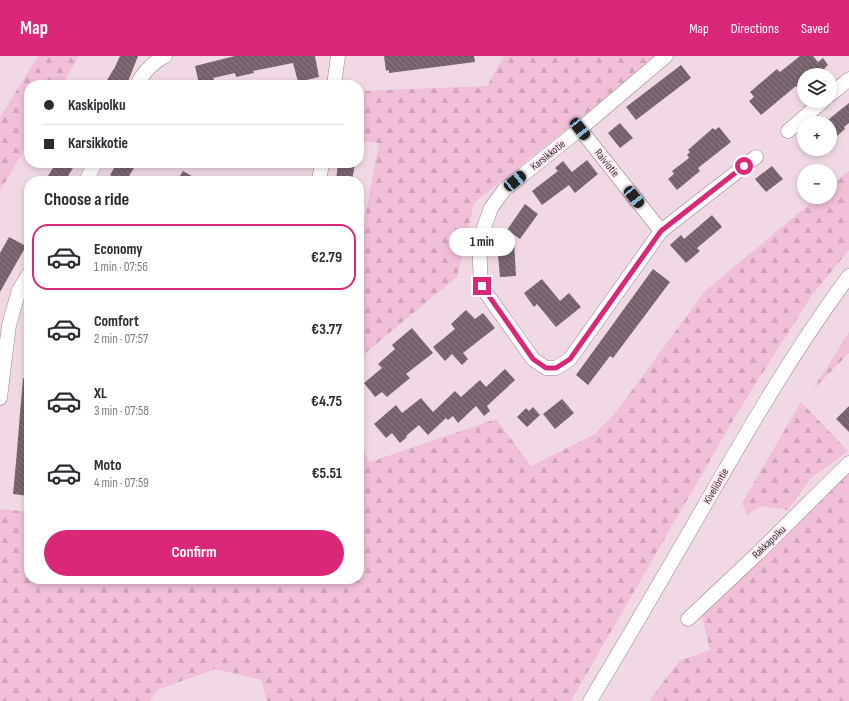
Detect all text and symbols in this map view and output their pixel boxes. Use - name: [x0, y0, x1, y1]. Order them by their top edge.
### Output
- text: Map: [20, 17, 48, 40]
- text: Map: [689, 20, 709, 37]
- text: Directions: [731, 20, 779, 37]
- text: Saved: [801, 20, 829, 37]
- map controls: [797, 68, 837, 204]
- button: layers: [797, 68, 837, 108]
- text: Kaskipolku: [68, 96, 125, 115]
- car: [568, 116, 592, 142]
- button: +: [797, 116, 837, 156]
- text: Karsikkotie: [68, 134, 128, 153]
- street label: Karsikkotie: [528, 137, 568, 173]
- street label: Raiviotie: [592, 147, 622, 179]
- route start: [735, 157, 753, 175]
- button: −: [797, 164, 837, 204]
- car: [502, 169, 528, 193]
- car: [622, 184, 646, 210]
- text: Choose a ride: [44, 189, 129, 210]
- callout: 1 min: [449, 228, 515, 256]
- text: 1 min: [470, 234, 494, 250]
- icon: car: [46, 239, 82, 275]
- text: Economy: [94, 240, 143, 259]
- text: €2.79: [311, 248, 342, 267]
- text: 1 min · 07:56: [94, 259, 148, 275]
- route end: [473, 277, 491, 295]
- icon: car: [46, 311, 82, 347]
- text: Comfort: [94, 312, 139, 331]
- text: €3.77: [311, 320, 342, 339]
- text: 2 min · 07:57: [94, 331, 148, 347]
- icon: car: [46, 383, 82, 419]
- text: XL: [94, 384, 107, 403]
- text: €4.75: [311, 392, 342, 411]
- text: 3 min · 07:58: [94, 403, 149, 419]
- icon: car: [46, 455, 82, 491]
- text: Moto: [94, 456, 121, 475]
- text: €5.51: [312, 464, 342, 483]
- street label: Kiveliöntie: [701, 466, 731, 506]
- text: 4 min · 07:59: [94, 475, 149, 491]
- street label: Rakkapolku: [749, 523, 789, 561]
- button: Confirm: [44, 530, 344, 576]

